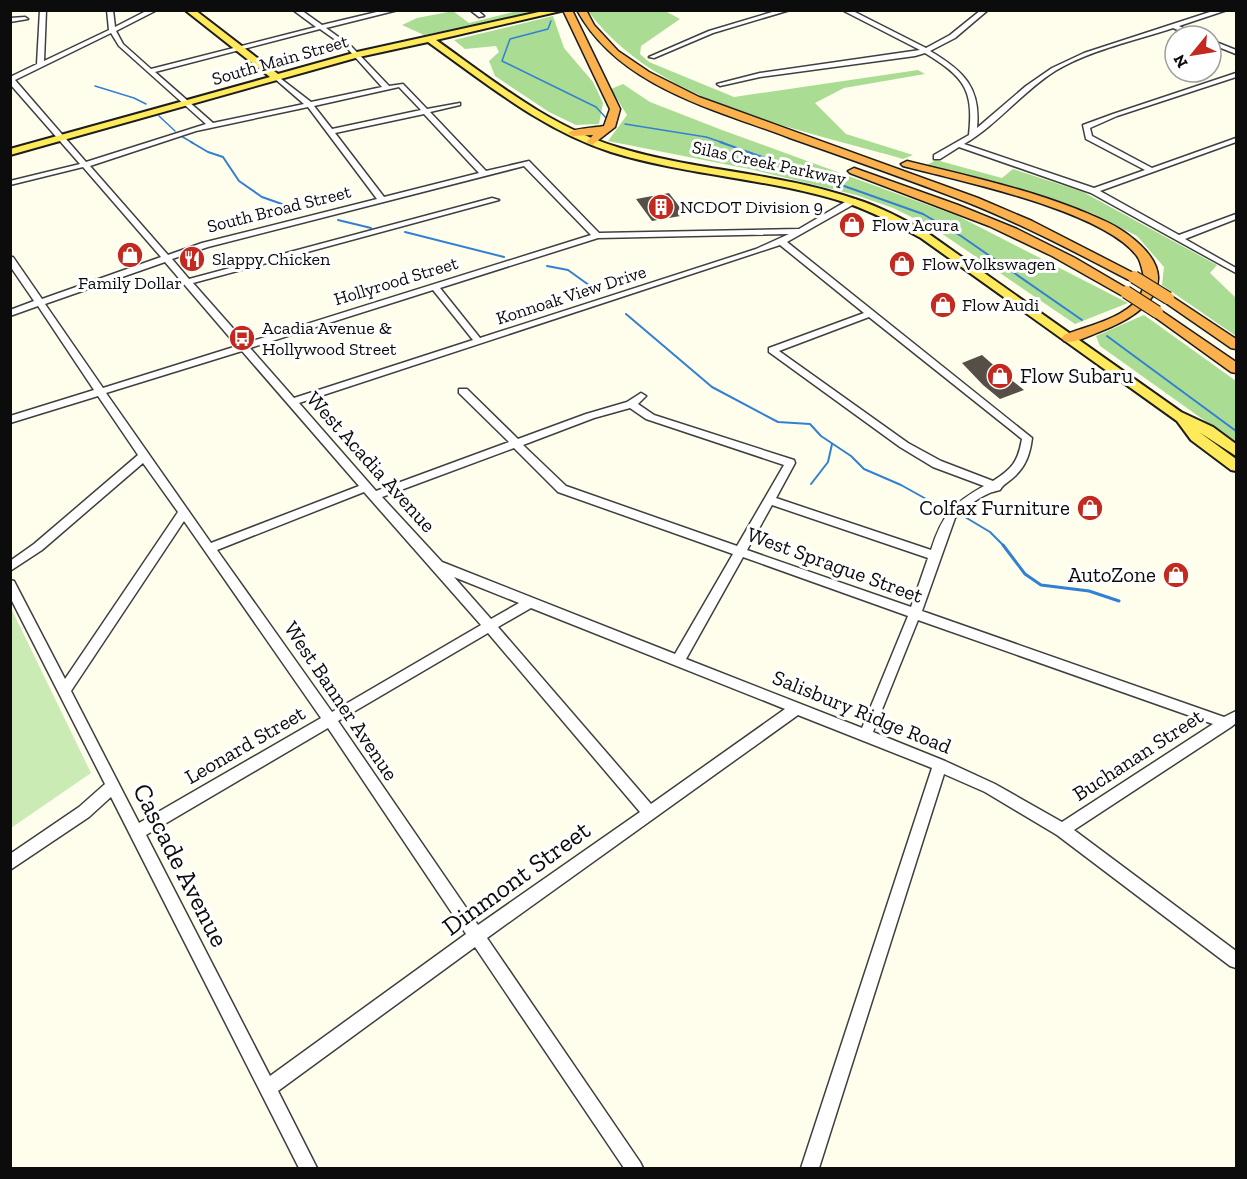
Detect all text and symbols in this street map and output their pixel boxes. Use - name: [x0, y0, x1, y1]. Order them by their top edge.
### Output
- north arrow: [1163, 24, 1223, 84]
- street label: South Main Street: [209, 30, 351, 90]
- text: N: [1169, 51, 1192, 71]
- street label: Silas Creek Parkway: [690, 136, 849, 190]
- street label: South Broad Street: [205, 180, 353, 237]
- building icon: NCDOT Division 9: [646, 192, 676, 222]
- place label: NCDOT Division 9: [680, 196, 823, 218]
- shop icon: Flow Acura: [837, 210, 867, 240]
- place label: Flow Acura: [872, 214, 959, 236]
- shop icon: Family Dollar: [115, 240, 145, 270]
- restaurant icon: Slappy Chicken: [177, 244, 207, 274]
- place label: Slappy Chicken: [212, 248, 331, 270]
- shop icon: Flow Volkswagen: [887, 249, 917, 279]
- street label: Hollyrood Street: [331, 252, 461, 310]
- place label: Flow Volkswagen: [922, 253, 1056, 275]
- street label: Konnoak View Drive: [493, 260, 649, 330]
- place label: Family Dollar: [78, 272, 182, 294]
- shop icon: Flow Audi: [928, 290, 958, 320]
- place label: Flow Audi: [962, 294, 1039, 316]
- place label: Acadia Avenue & Hollywood Street: [262, 317, 397, 360]
- bus stop icon: Acadia Avenue & Hollywood Street: [227, 323, 257, 353]
- shop icon: Flow Subaru: [985, 361, 1015, 391]
- place label: Flow Subaru: [1020, 363, 1133, 388]
- street label: West Acadia Avenue: [302, 386, 441, 537]
- shop icon: Colfax Furniture: [1075, 493, 1105, 523]
- place label: Colfax Furniture: [919, 495, 1070, 520]
- street label: West Sprague Street: [744, 521, 927, 608]
- shop icon: AutoZone: [1161, 560, 1191, 590]
- place label: AutoZone: [1068, 562, 1156, 587]
- street label: West Banner Avenue: [279, 617, 404, 785]
- street label: Salisbury Ridge Road: [769, 664, 956, 759]
- street label: Leonard Street: [180, 700, 310, 789]
- street label: Buchanan Street: [1068, 703, 1208, 806]
- street label: Cascade Avenue: [126, 778, 236, 952]
- street label: Dinmont Street: [436, 813, 597, 942]

